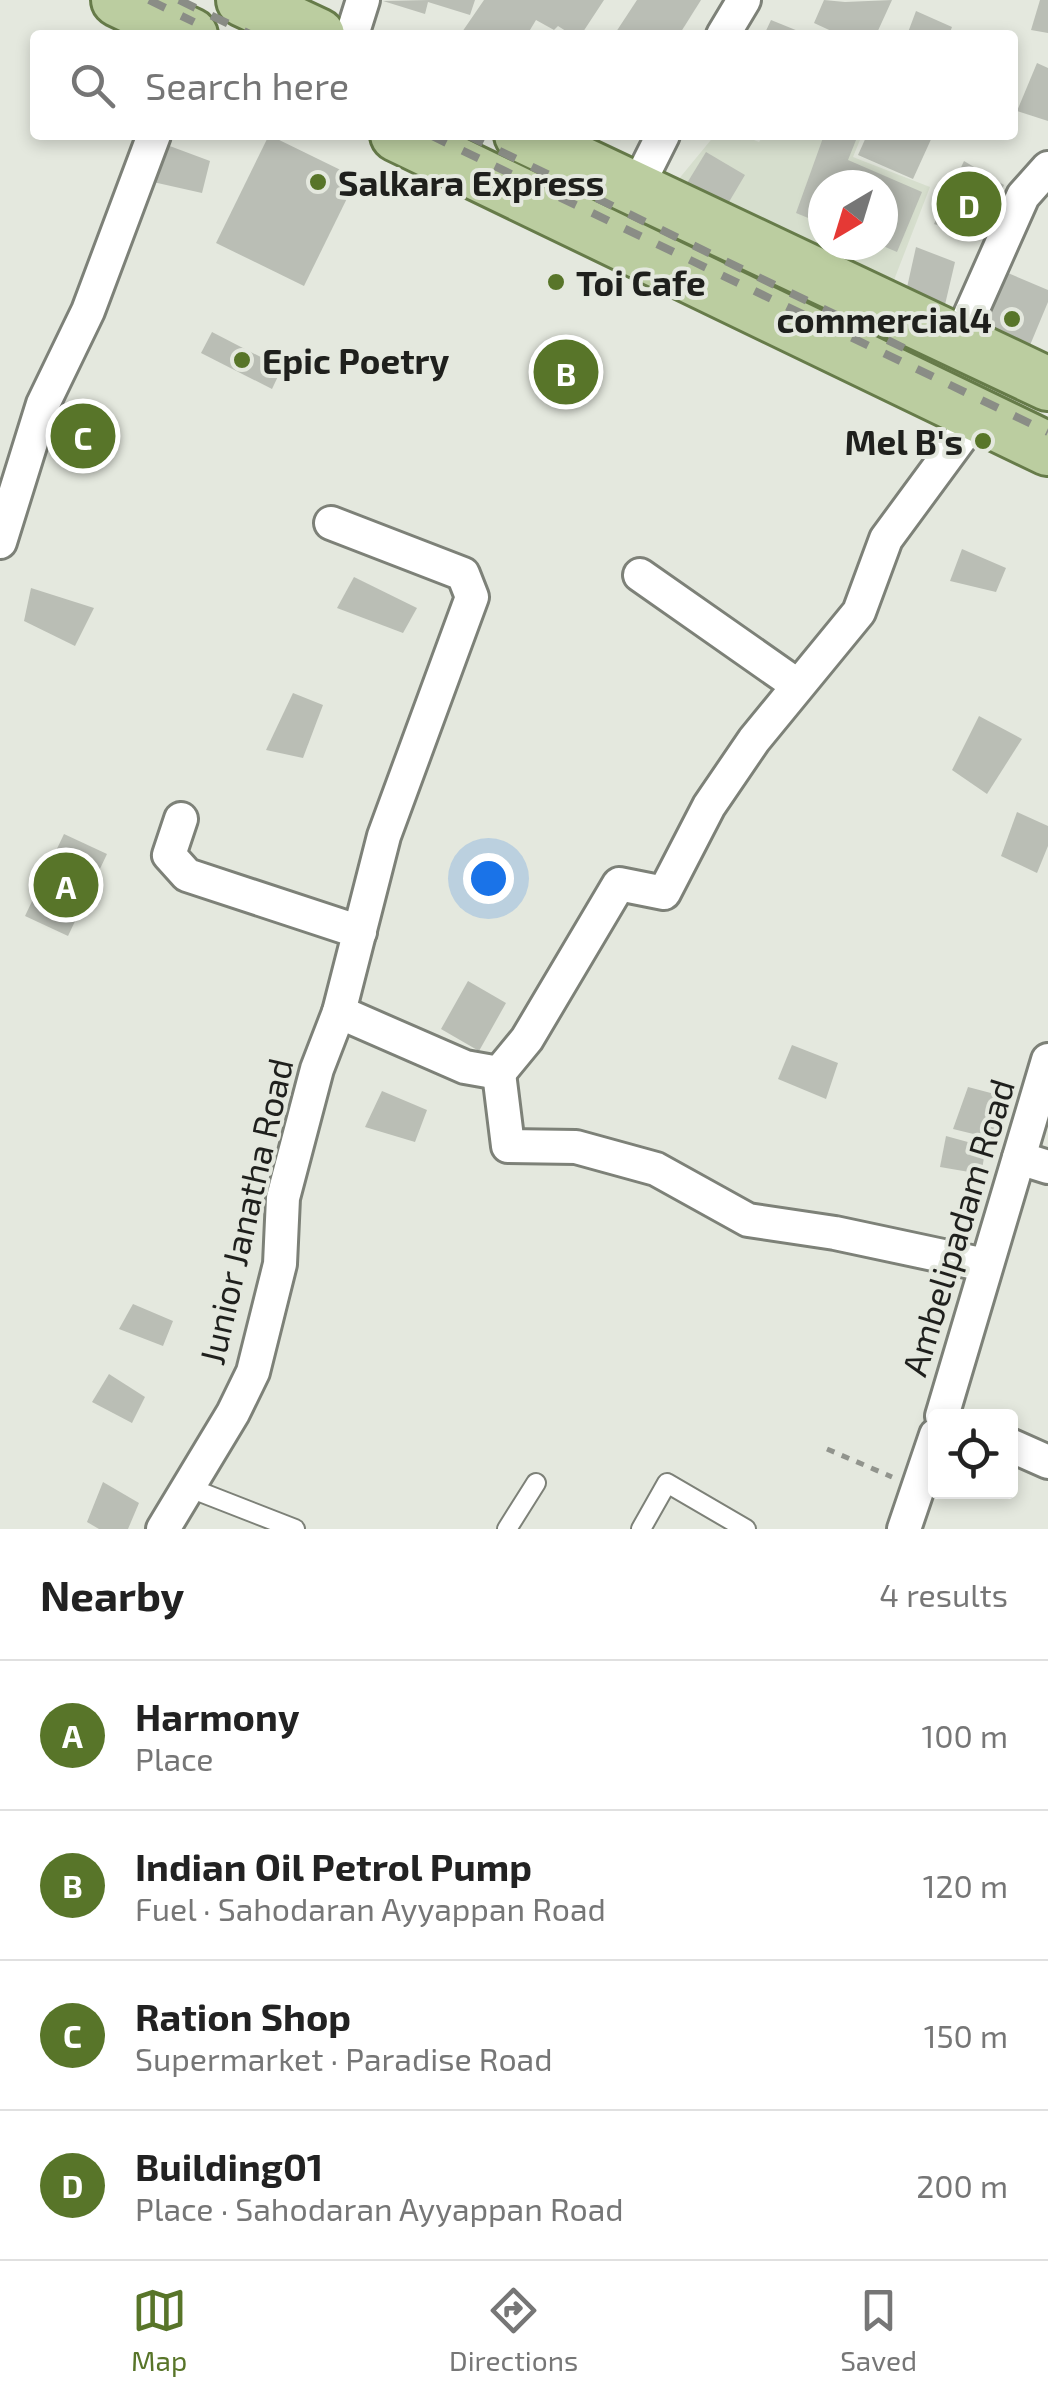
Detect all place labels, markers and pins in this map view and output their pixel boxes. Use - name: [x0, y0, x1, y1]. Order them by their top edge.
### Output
- place label: Salkara Express: [338, 161, 604, 203]
- pin: D: [936, 166, 1002, 242]
- marker: Salkara Express: [307, 171, 329, 193]
- place label: Toi Cafe: [576, 261, 706, 303]
- marker: Toi Cafe: [545, 271, 567, 293]
- place label: commercial4: [777, 298, 992, 340]
- marker: commercial4: [1001, 308, 1023, 330]
- pin: B: [534, 334, 598, 410]
- place label: Epic Poetry: [262, 339, 449, 382]
- marker: Epic Poetry: [231, 349, 253, 371]
- pin: C: [51, 398, 116, 474]
- place label: Mel B's: [845, 420, 963, 462]
- marker: Mel B's: [972, 430, 994, 452]
- pin: A: [34, 848, 98, 922]

